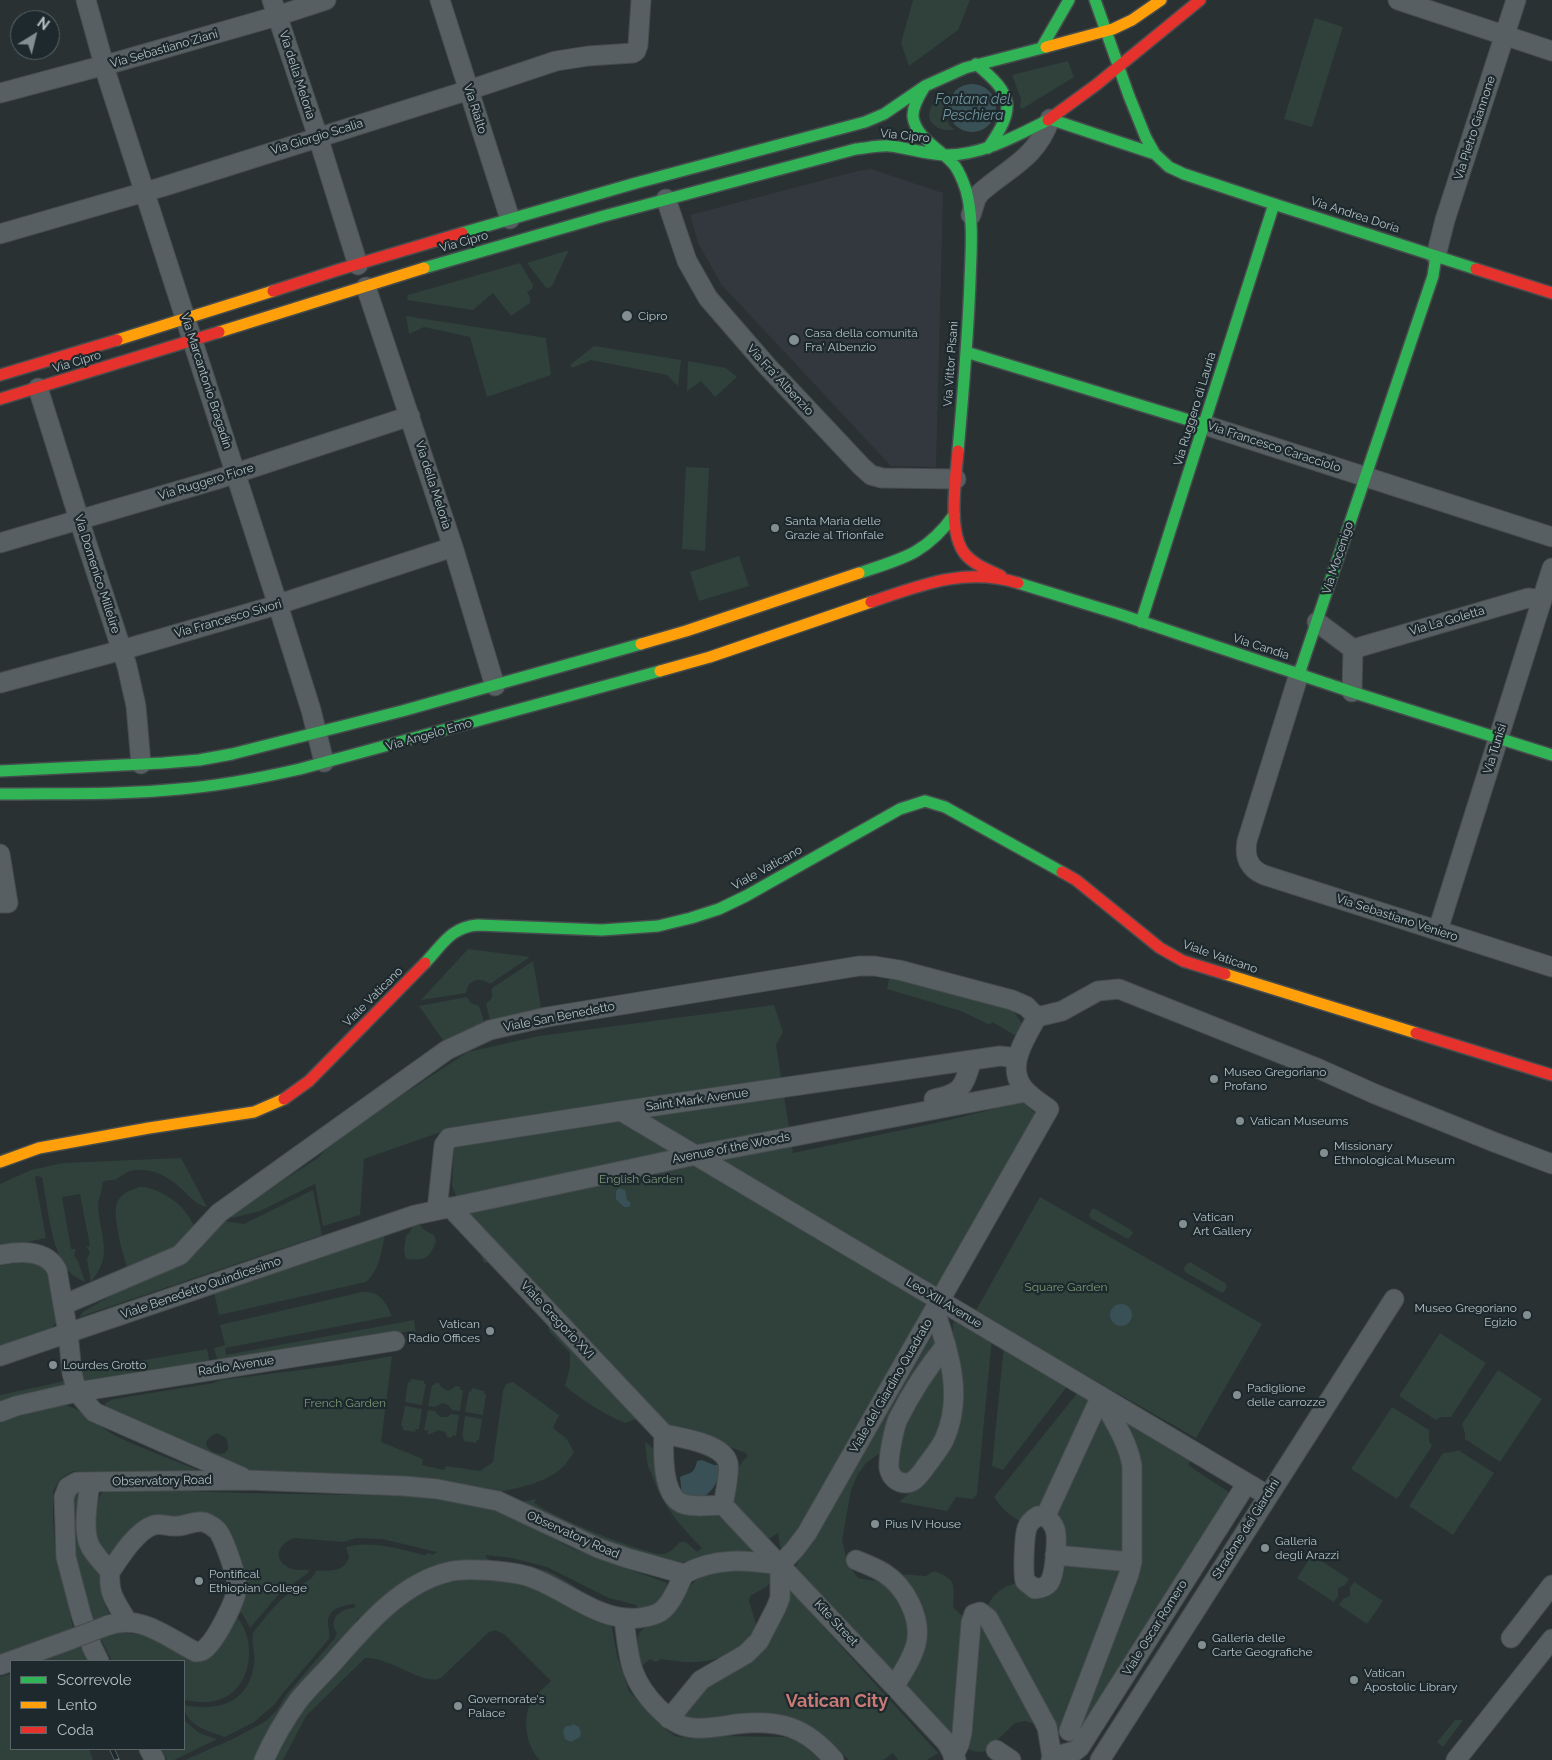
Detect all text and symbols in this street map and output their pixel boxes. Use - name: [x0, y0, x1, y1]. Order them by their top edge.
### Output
- north arrow: [10, 10, 60, 60]
- text: N: [34, 14, 52, 33]
- street label: Via Sebastiano Ziani: [109, 27, 219, 71]
- street label: Via della Meloria: [276, 29, 318, 121]
- street label: Via Pietro Giannone: [1451, 74, 1499, 182]
- street label: Via Rialto: [460, 82, 490, 136]
- water label: Fontana del Peschiera: [935, 92, 1011, 124]
- street label: Via Giorgio Scalia: [269, 116, 365, 158]
- street label: Via Cipro: [879, 126, 931, 146]
- street label: Via Andrea Doria: [1309, 194, 1401, 236]
- street label: Via Cipro: [438, 228, 490, 256]
- marker: Cipro: [620, 309, 634, 323]
- place label: Cipro: [638, 309, 667, 323]
- street label: Via Marcantonio Bragadin: [177, 311, 235, 451]
- street label: Via Vittor Pisani: [941, 321, 961, 407]
- place label: Casa della comunità Fra' Albenzio: [805, 326, 918, 354]
- marker: Casa della comunità Fra' Albenzio: [787, 333, 801, 347]
- street label: Via Fra' Albenzio: [744, 342, 816, 418]
- street label: Via Cipro: [51, 348, 103, 376]
- street label: Via Ruggero di Lauria: [1171, 350, 1219, 468]
- street label: Via Francesco Caracciolo: [1205, 419, 1343, 475]
- street label: Via della Meloria: [412, 439, 454, 531]
- street label: Via Ruggero Fiore: [156, 461, 256, 503]
- street label: Via Domenico Millelire: [71, 513, 123, 635]
- place label: Santa Maria delle Grazie al Trionfale: [785, 514, 884, 542]
- street label: Via Mocenigo: [1319, 520, 1357, 596]
- marker: Santa Maria delle Grazie al Trionfale: [769, 522, 781, 534]
- street label: Via Francesco Sivori: [173, 597, 283, 641]
- street label: Via La Goletta: [1408, 603, 1486, 639]
- street label: Via Candia: [1231, 631, 1291, 663]
- street label: Via Angelo Emo: [384, 716, 474, 754]
- street label: Via Tunisi: [1481, 722, 1509, 776]
- street label: Viale Vaticano: [729, 843, 805, 893]
- street label: Via Sebastiano Veniero: [1334, 892, 1460, 944]
- street label: Viale Vaticano: [1181, 937, 1259, 977]
- street label: Viale Vaticano: [340, 964, 406, 1030]
- street label: Viale San Benedetto: [502, 999, 616, 1035]
- place label: Museo Gregoriano Profano: [1224, 1065, 1326, 1093]
- marker: Museo Gregoriano Profano: [1208, 1073, 1220, 1085]
- street label: Saint Mark Avenue: [645, 1086, 749, 1114]
- place label: Vatican Museums: [1250, 1114, 1348, 1128]
- marker: Vatican Museums: [1234, 1115, 1246, 1127]
- street label: Avenue of the Woods: [671, 1130, 791, 1166]
- place label: Missionary Ethnological Museum: [1334, 1139, 1455, 1167]
- marker: Missionary Ethnological Museum: [1318, 1147, 1330, 1159]
- park label: English Garden: [599, 1172, 683, 1186]
- place label: Vatican Art Gallery: [1193, 1210, 1252, 1238]
- marker: Vatican Art Gallery: [1177, 1218, 1189, 1230]
- street label: Viale Benedetto Quindicesimo: [119, 1254, 283, 1322]
- street label: Leo XIII Avenue: [904, 1275, 984, 1331]
- street label: Viale Gregorio XVI: [517, 1278, 597, 1362]
- park label: Square Garden: [1024, 1280, 1108, 1294]
- place label: Museo Gregoriano Egizio: [1415, 1301, 1517, 1329]
- marker: Museo Gregoriano Egizio: [1521, 1309, 1533, 1321]
- street label: Viale del Giardino Quadrato: [847, 1316, 935, 1456]
- place label: Vatican Radio Offices: [408, 1317, 480, 1345]
- marker: Vatican Radio Offices: [484, 1325, 496, 1337]
- street label: Radio Avenue: [197, 1353, 275, 1379]
- place label: Lourdes Grotto: [63, 1358, 146, 1372]
- marker: Lourdes Grotto: [47, 1359, 59, 1371]
- place label: Padiglione delle carrozze: [1247, 1381, 1325, 1409]
- marker: Padiglione delle carrozze: [1231, 1389, 1243, 1401]
- park label: French Garden: [304, 1396, 386, 1410]
- street label: Observatory Road: [112, 1473, 212, 1489]
- street label: Stradone dei Giardini: [1209, 1476, 1283, 1582]
- street label: Observatory Road: [524, 1508, 622, 1562]
- place label: Pius IV House: [885, 1517, 961, 1531]
- marker: Pius IV House: [869, 1518, 881, 1530]
- place label: Galleria degli Arazzi: [1275, 1534, 1339, 1562]
- marker: Galleria degli Arazzi: [1259, 1542, 1271, 1554]
- place label: Pontifical Ethiopian College: [209, 1567, 307, 1595]
- marker: Pontifical Ethiopian College: [193, 1575, 205, 1587]
- street label: Viale Oscar Romero: [1120, 1578, 1190, 1678]
- street label: Kite Street: [811, 1597, 861, 1649]
- place label: Galleria delle Carte Geografiche: [1212, 1631, 1313, 1659]
- marker: Galleria delle Carte Geografiche: [1196, 1639, 1208, 1651]
- legend: [10, 1660, 185, 1750]
- place label: Vatican Apostolic Library: [1364, 1666, 1457, 1694]
- text: Scorrevole: [57, 1671, 132, 1689]
- marker: Vatican Apostolic Library: [1348, 1674, 1360, 1686]
- district label: Vatican City: [786, 1691, 888, 1713]
- place label: Governorate's Palace: [468, 1692, 545, 1720]
- text: Lento: [57, 1696, 97, 1714]
- marker: Governorate's Palace: [452, 1700, 464, 1712]
- text: Coda: [57, 1721, 94, 1739]

